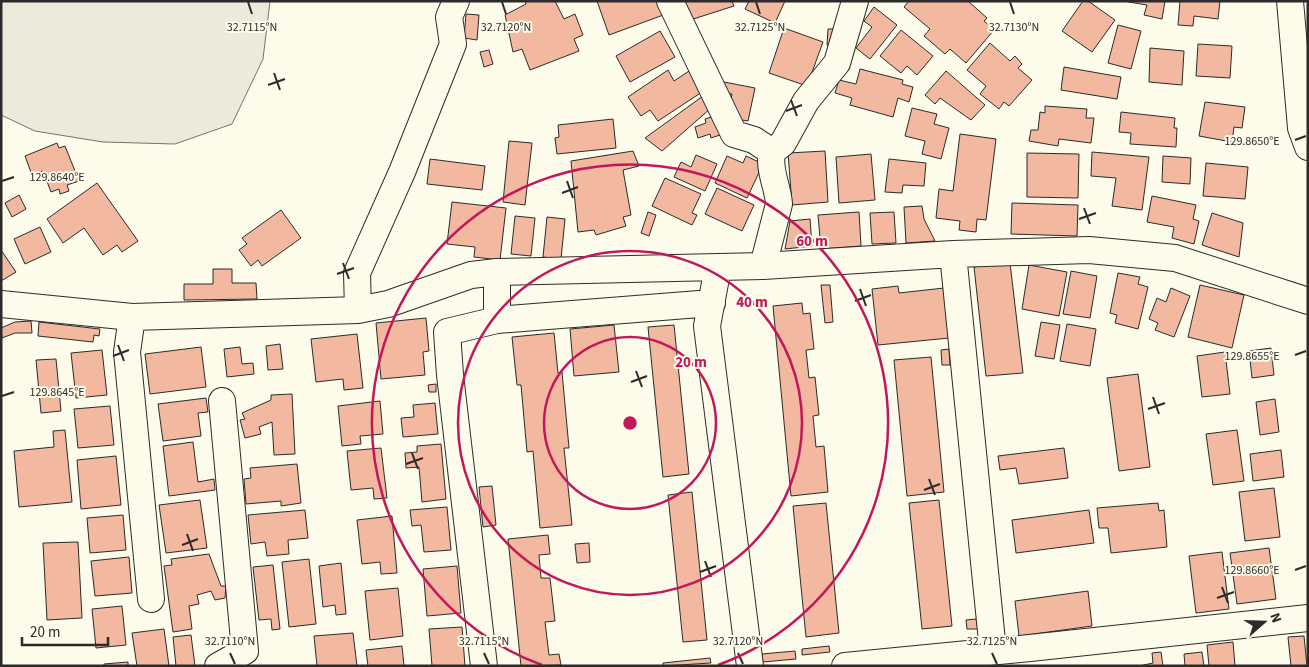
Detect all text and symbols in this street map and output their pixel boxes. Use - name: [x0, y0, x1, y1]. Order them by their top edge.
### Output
- text: 32.7115°N: [227, 19, 277, 36]
- text: 32.7120°N: [481, 19, 531, 36]
- text: 32.7125°N: [735, 19, 785, 36]
- text: 32.7130°N: [989, 19, 1039, 36]
- text: 129.8650°E: [1224, 133, 1280, 150]
- text: 129.8640°E: [29, 169, 85, 186]
- text: 60 m: [796, 231, 828, 252]
- text: 40 m: [736, 292, 768, 313]
- text: 129.8655°E: [1224, 348, 1280, 365]
- text: 20 m: [675, 352, 707, 373]
- text: 129.8645°E: [29, 384, 85, 401]
- centre of rings: [621, 414, 639, 432]
- text: 129.8660°E: [1224, 562, 1280, 579]
- north arrow: [1239, 597, 1289, 647]
- text: N: [1264, 610, 1286, 626]
- scale bar: [22, 614, 109, 646]
- text: 20 m: [30, 622, 60, 643]
- text: 32.7110°N: [205, 633, 255, 650]
- text: 32.7115°N: [459, 633, 509, 650]
- text: 32.7120°N: [713, 633, 763, 650]
- text: 32.7125°N: [967, 633, 1017, 650]

